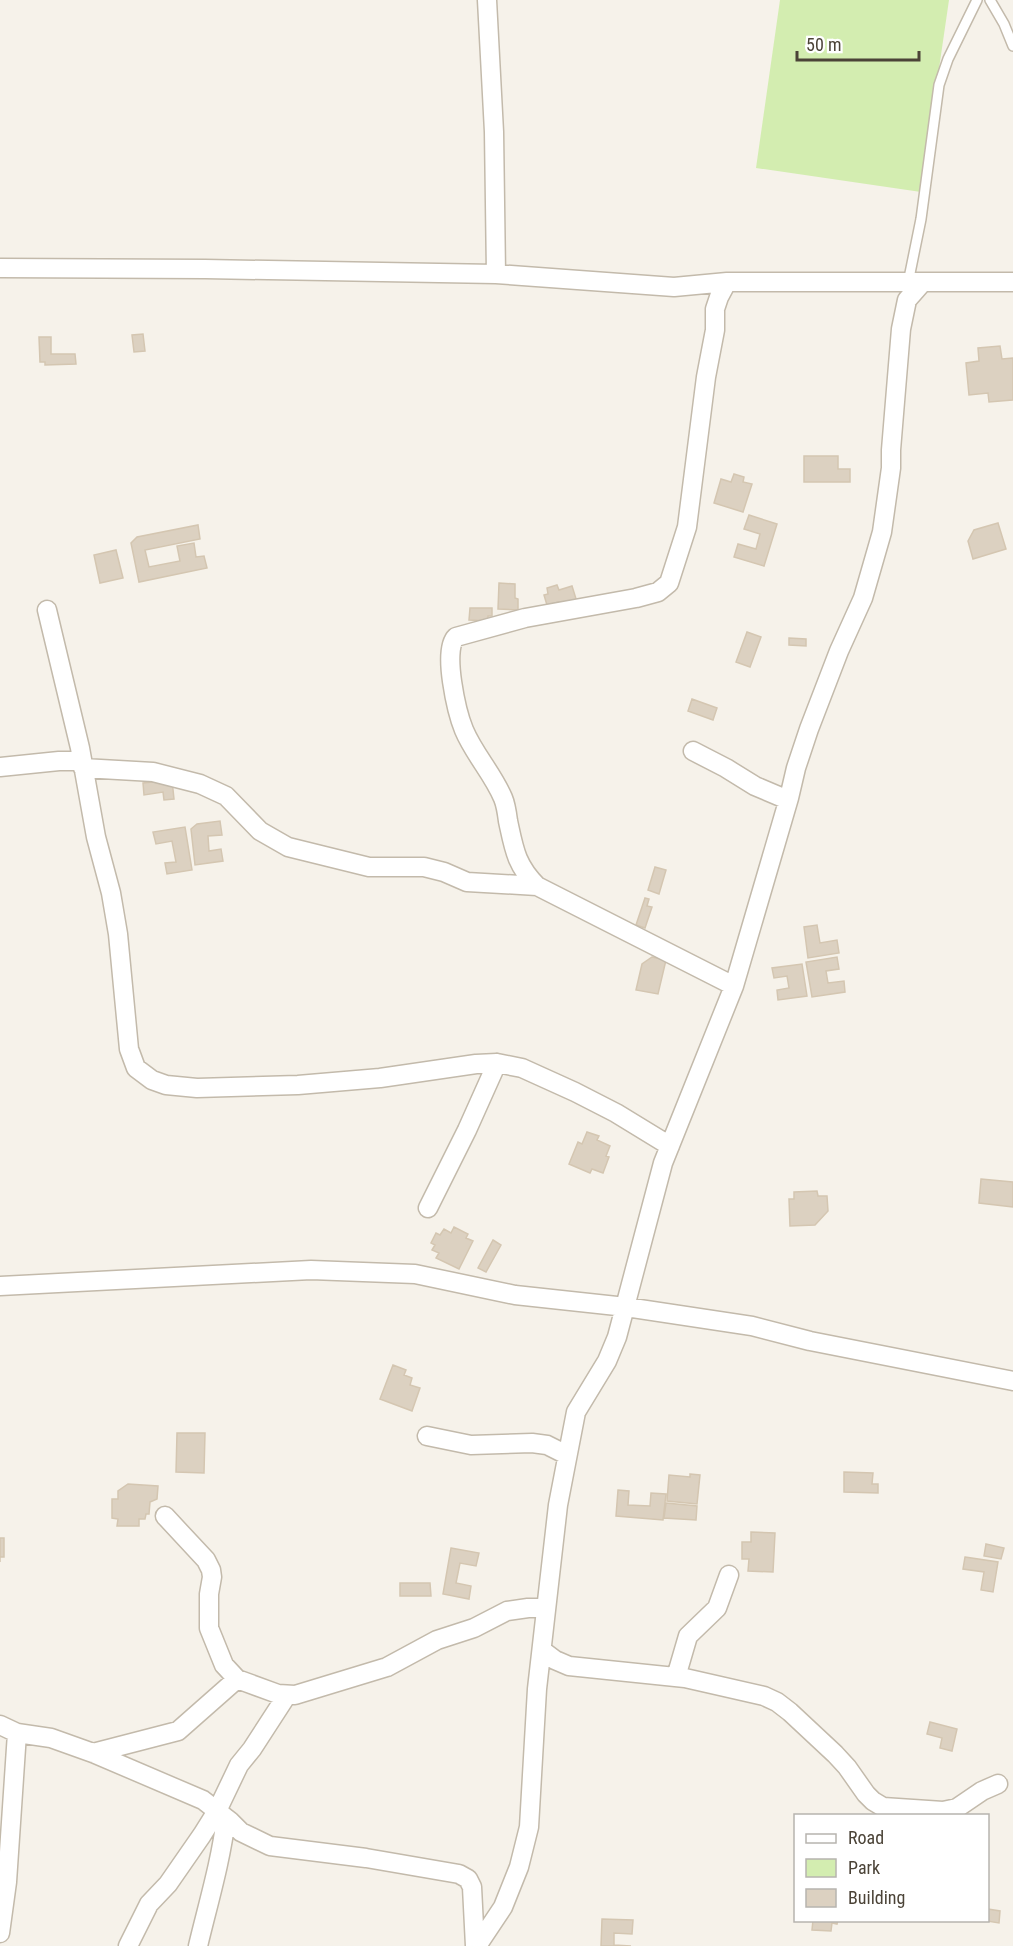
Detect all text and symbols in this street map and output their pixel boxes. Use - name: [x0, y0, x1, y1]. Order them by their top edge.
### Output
- scale bar: [797, 24, 918, 62]
- text: 50 m: [806, 34, 841, 55]
- legend: [794, 1814, 989, 1922]
- text: Road: [848, 1827, 884, 1848]
- text: Park: [848, 1857, 880, 1878]
- text: Building: [848, 1887, 905, 1908]

